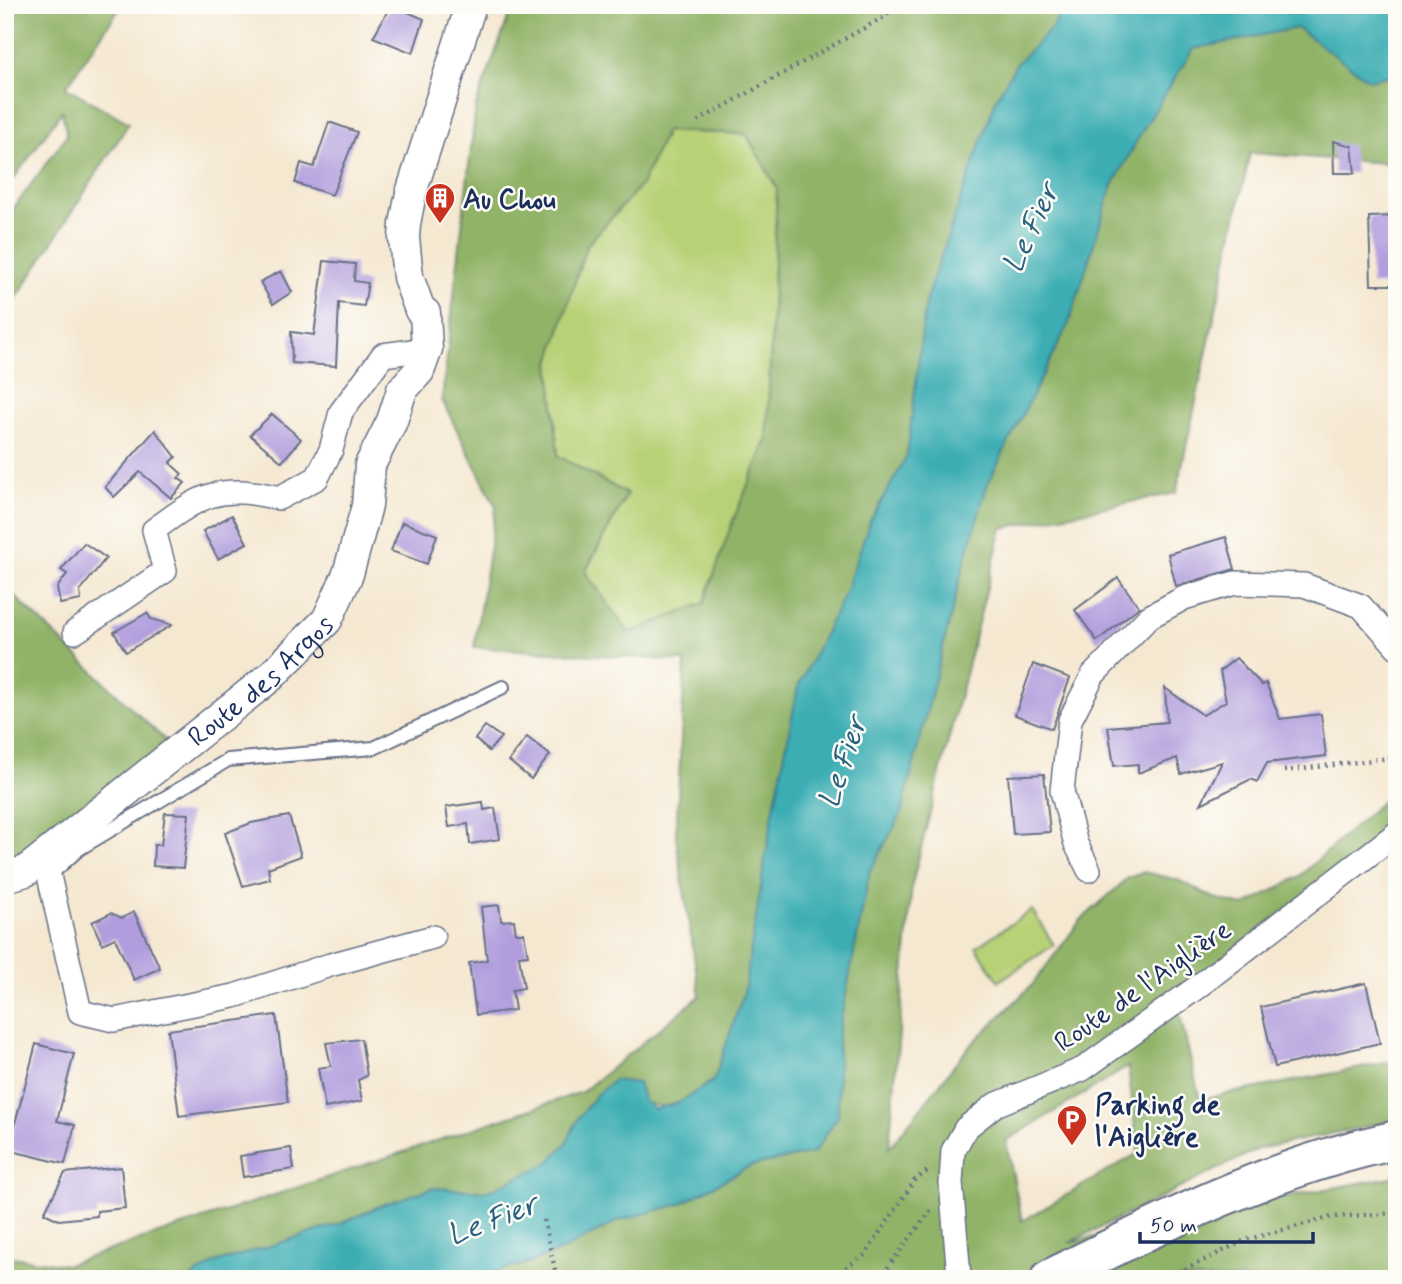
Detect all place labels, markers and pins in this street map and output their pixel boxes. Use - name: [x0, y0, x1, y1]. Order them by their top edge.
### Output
- building icon: Au Chou: [423, 181, 457, 225]
- place label: Au Chou: [463, 182, 556, 219]
- place label: Parking de l'Aiglière: [1095, 1088, 1221, 1158]
- parking icon: Parking de l'Aiglière: [1055, 1103, 1089, 1147]

